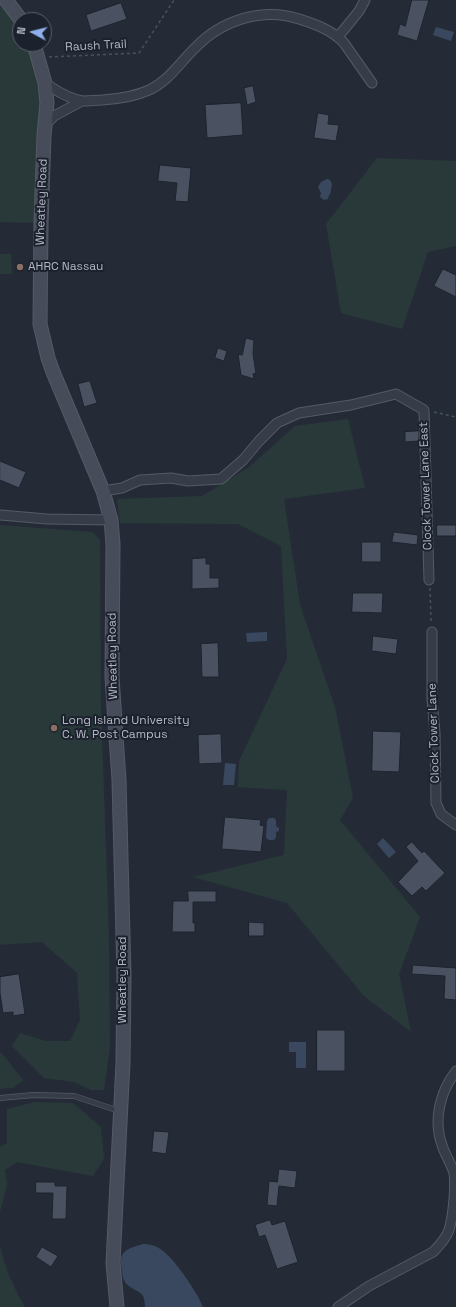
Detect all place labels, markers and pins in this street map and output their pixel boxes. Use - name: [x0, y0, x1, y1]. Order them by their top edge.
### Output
- place label: AHRC Nassau: [28, 260, 103, 274]
- marker: AHRC Nassau: [15, 262, 25, 272]
- place label: Long Island University C. W. Post Campus: [62, 714, 189, 742]
- marker: Long Island University C. W. Post Campus: [49, 723, 59, 733]

